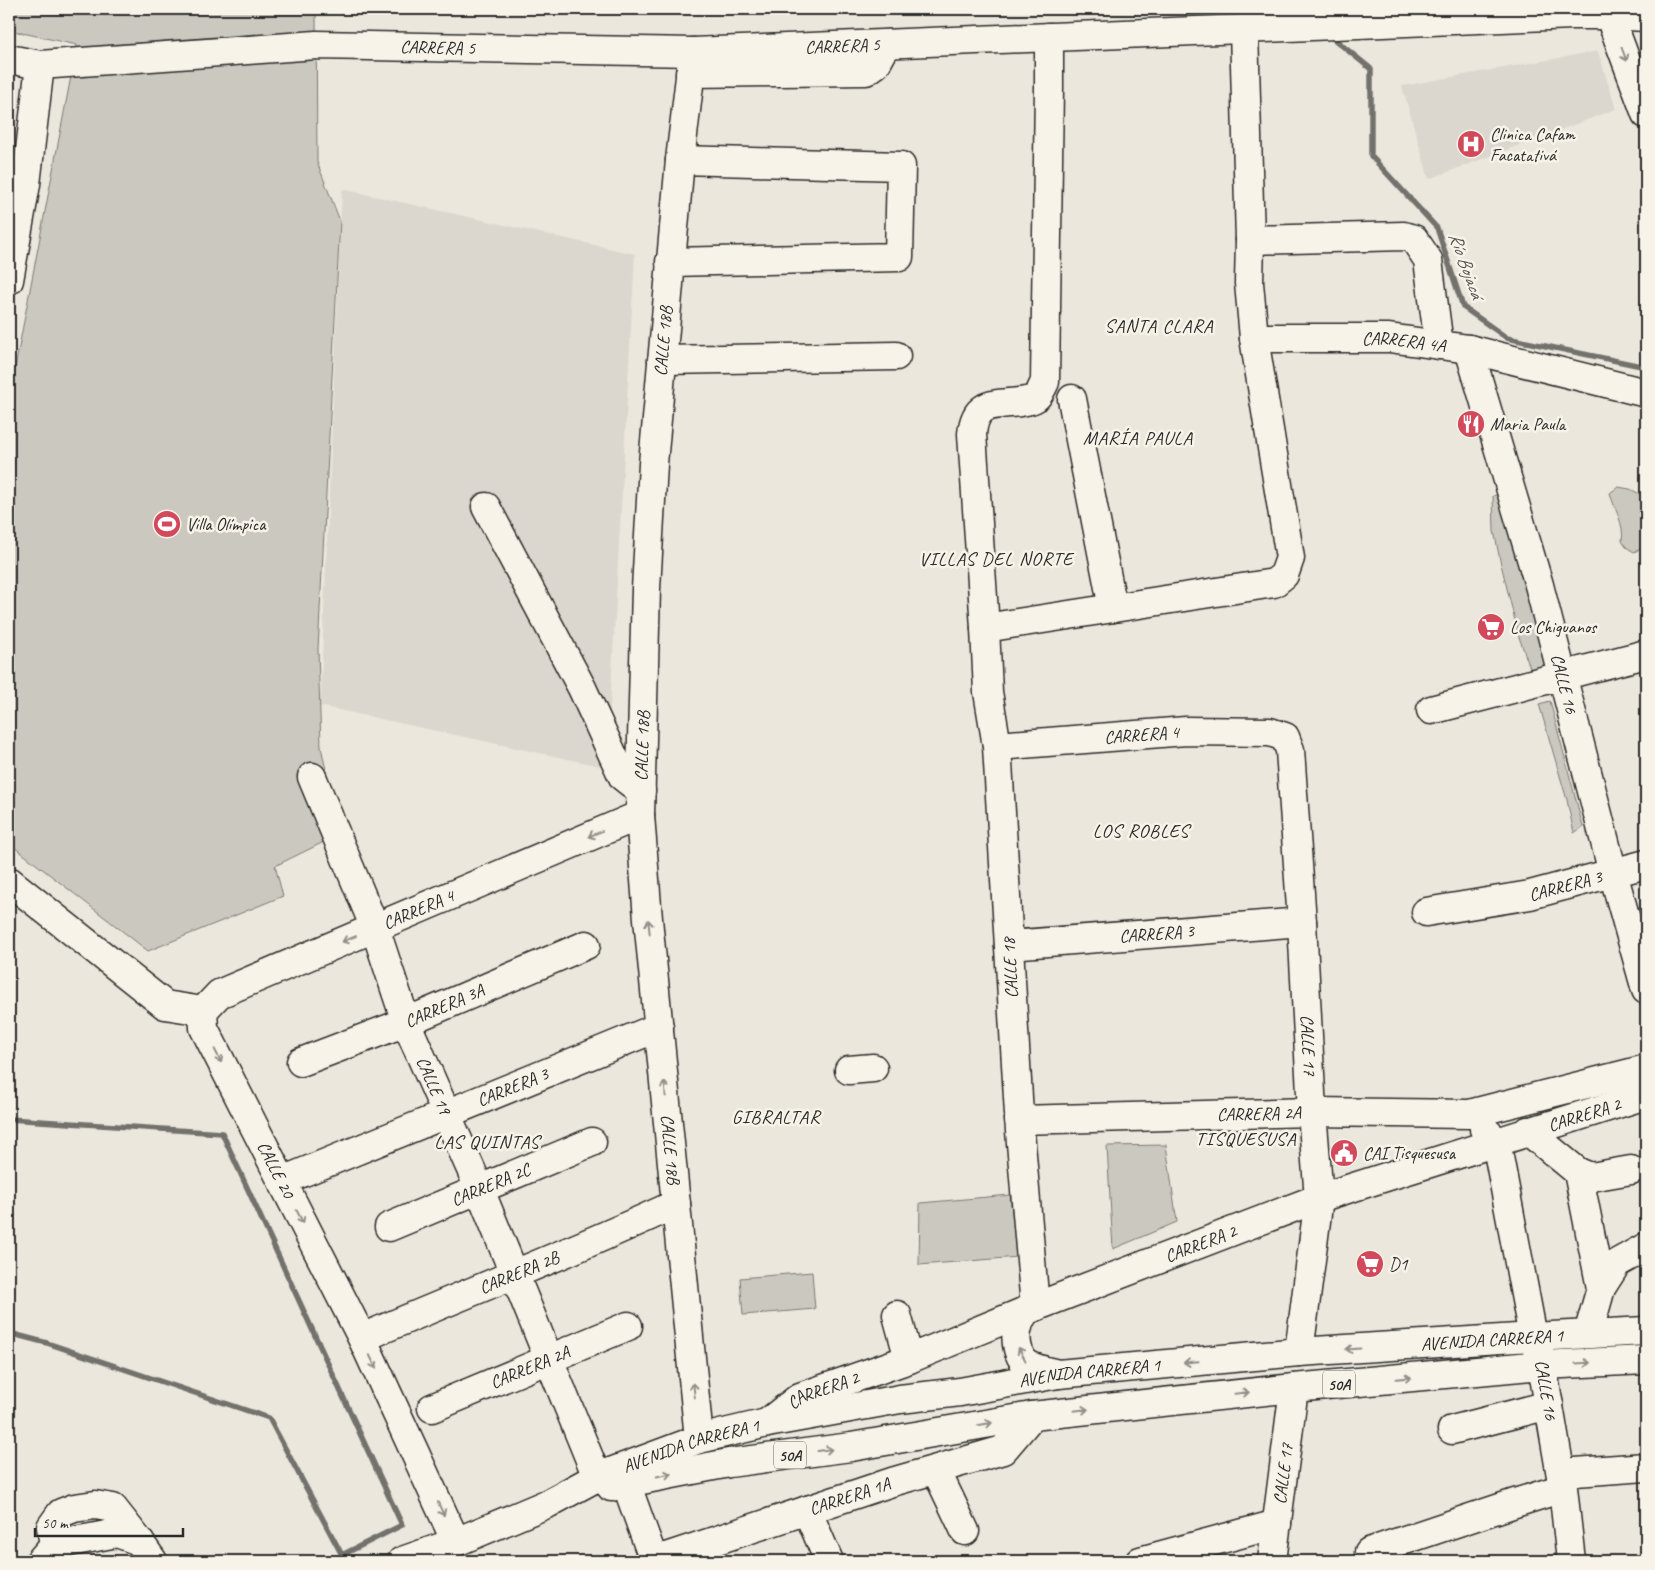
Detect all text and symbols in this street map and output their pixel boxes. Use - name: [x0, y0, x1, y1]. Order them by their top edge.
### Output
- street label: CARRERA 5: [805, 33, 881, 58]
- street label: CARRERA 5: [400, 36, 476, 59]
- one-way arrow: [1620, 46, 1629, 62]
- place label: Clinica Cafam Facatativá: [1490, 123, 1576, 166]
- hospital icon: Clinica Cafam Facatativá: [1456, 129, 1486, 159]
- water label: Río Bojacá: [1443, 229, 1491, 306]
- street label: CALLE 18B: [649, 303, 677, 377]
- district label: SANTA CLARA: [1105, 314, 1214, 338]
- street label: CARRERA 4A: [1362, 327, 1448, 357]
- restaurant icon: Maria Paula: [1456, 409, 1486, 439]
- place label: Maria Paula: [1490, 413, 1567, 435]
- district label: MARÍA PAULA: [1083, 426, 1194, 450]
- sports icon: Villa Olímpica: [152, 509, 182, 539]
- place label: Villa Olímpica: [186, 513, 267, 535]
- district label: VILLAS DEL NORTE: [919, 547, 1075, 571]
- supermarket icon: Los Chiguanos: [1476, 612, 1506, 642]
- place label: Los Chiguanos: [1510, 616, 1598, 638]
- street label: CALLE 16: [1546, 651, 1583, 717]
- street label: CALLE 18B: [630, 709, 654, 781]
- street label: CARRERA 4: [1103, 720, 1182, 748]
- district label: LOS ROBLES: [1093, 819, 1192, 843]
- one-way arrow: [588, 830, 603, 839]
- street label: CARRERA 3: [1526, 865, 1606, 906]
- street label: CARRERA 4: [380, 884, 459, 934]
- street label: CARRERA 3: [1118, 919, 1197, 947]
- one-way arrow: [644, 920, 654, 936]
- one-way arrow: [342, 934, 357, 944]
- street label: CALLE 18: [997, 935, 1023, 999]
- street label: CARRERA 3A: [401, 979, 488, 1032]
- street label: CALLE 17: [1296, 1014, 1321, 1077]
- one-way arrow: [214, 1048, 223, 1063]
- street label: CALLE 19: [412, 1053, 457, 1120]
- street label: CARRERA 3: [474, 1062, 553, 1111]
- one-way arrow: [660, 1081, 669, 1097]
- street label: CARRERA 2: [1545, 1092, 1625, 1136]
- street label: CARRERA 2A: [1217, 1101, 1302, 1126]
- district label: GIBRALTAR: [732, 1105, 822, 1129]
- street label: CALLE 18B: [656, 1113, 685, 1187]
- district label: TISQUESUSA: [1195, 1127, 1297, 1151]
- district label: LAS QUINTAS: [434, 1130, 543, 1154]
- street label: CALLE 20: [253, 1138, 301, 1203]
- public building icon: CAI Tisquesusa: [1329, 1138, 1359, 1168]
- place label: CAI Tisquesusa: [1363, 1142, 1457, 1164]
- street label: CARRERA 2C: [448, 1157, 535, 1211]
- one-way arrow: [295, 1209, 305, 1224]
- street label: CARRERA 2: [1162, 1219, 1241, 1267]
- street label: CARRERA 2B: [476, 1245, 563, 1299]
- supermarket icon: D1: [1355, 1249, 1385, 1279]
- place label: D1: [1389, 1253, 1408, 1275]
- street label: AVENIDA CARRERA 1: [1420, 1324, 1565, 1355]
- street label: CARRERA 2A: [487, 1340, 574, 1393]
- one-way arrow: [1345, 1344, 1361, 1353]
- one-way arrow: [1017, 1347, 1027, 1362]
- one-way arrow: [368, 1354, 378, 1369]
- street label: AVENIDA CARRERA 1: [1017, 1354, 1162, 1392]
- one-way arrow: [1183, 1357, 1199, 1367]
- street label: CALLE 16: [1530, 1357, 1562, 1423]
- one-way arrow: [1575, 1358, 1591, 1368]
- street label: CARRERA 2: [783, 1366, 863, 1414]
- road number: 50A: [1323, 1370, 1355, 1398]
- one-way arrow: [1396, 1373, 1412, 1382]
- one-way arrow: [689, 1382, 699, 1398]
- one-way arrow: [1234, 1388, 1250, 1398]
- one-way arrow: [1072, 1405, 1088, 1415]
- street label: AVENIDA CARRERA 1: [619, 1414, 762, 1478]
- one-way arrow: [977, 1418, 993, 1428]
- street label: CALLE 17: [1268, 1441, 1298, 1505]
- road number: 50A: [774, 1442, 806, 1468]
- one-way arrow: [817, 1445, 833, 1455]
- one-way arrow: [656, 1470, 672, 1480]
- street label: CARRERA 1A: [806, 1472, 894, 1520]
- one-way arrow: [437, 1501, 446, 1516]
- scale bar: [35, 1505, 182, 1537]
- text: 50 m: [42, 1514, 69, 1533]

